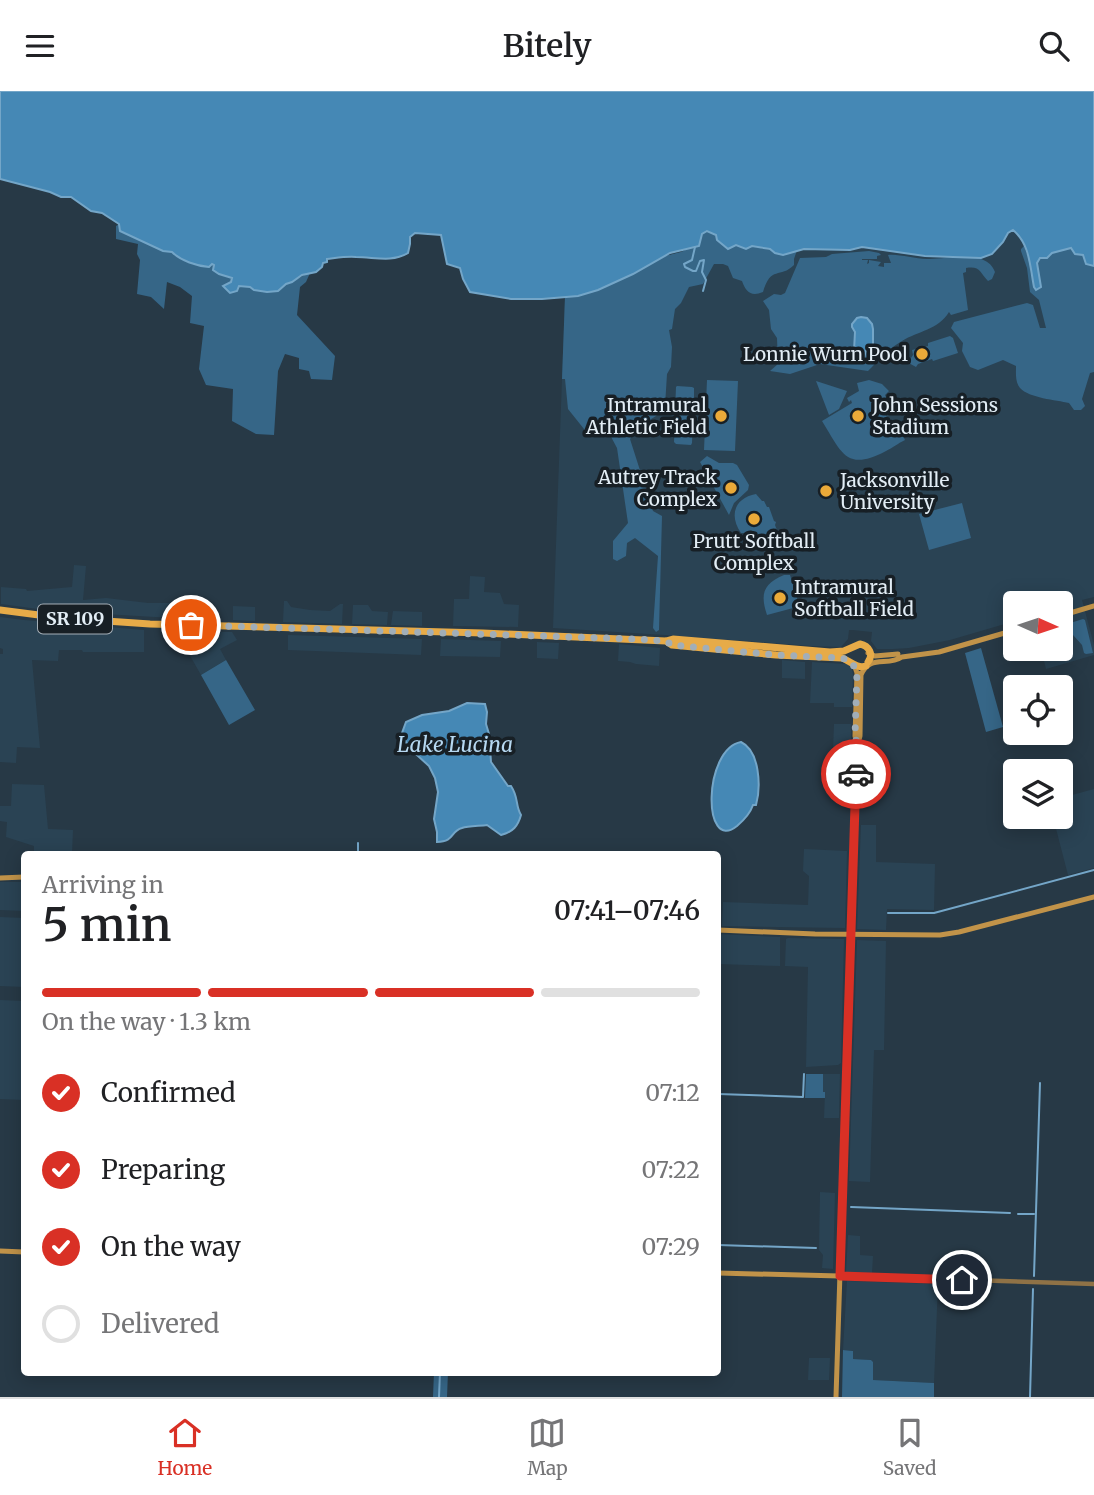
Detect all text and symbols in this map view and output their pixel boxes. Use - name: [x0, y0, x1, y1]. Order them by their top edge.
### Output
- text: Bitely: [503, 26, 591, 66]
- icon: menu: [21, 27, 59, 65]
- icon: search: [1035, 27, 1073, 65]
- place label: Lonnie Wurn Pool: [743, 342, 908, 366]
- marker: Lonnie Wurn Pool: [914, 346, 930, 362]
- place label: Intramural Athletic Field: [585, 393, 707, 439]
- place label: John Sessions Stadium: [871, 393, 998, 439]
- marker: Intramural Athletic Field: [713, 408, 729, 424]
- marker: John Sessions Stadium: [850, 408, 866, 424]
- place label: Autrey Track Complex: [597, 465, 718, 511]
- place label: Jacksonville University: [839, 468, 949, 514]
- marker: Autrey Track Complex: [723, 480, 739, 496]
- marker: Jacksonville University: [818, 483, 834, 499]
- marker: Prutt Softball Complex: [746, 511, 762, 527]
- place label: Prutt Softball Complex: [693, 529, 815, 575]
- place label: Intramural Softball Field: [794, 575, 914, 621]
- marker: Intramural Softball Field: [772, 590, 788, 606]
- north arrow: [1003, 591, 1073, 661]
- map controls: [1003, 591, 1073, 829]
- pin: [161, 595, 221, 655]
- road number: SR 109: [38, 605, 112, 633]
- icon: bag: [172, 606, 210, 644]
- button: locate: [1003, 675, 1073, 745]
- water label: Lake Lucina: [397, 731, 513, 758]
- courier: [821, 739, 891, 809]
- icon: car: [837, 755, 875, 793]
- button: layers: [1003, 759, 1073, 829]
- text: Arriving in: [42, 870, 164, 899]
- text: 07:41–07:46: [554, 894, 700, 927]
- text: 5 min: [42, 896, 172, 954]
- text: On the way · 1.3 km: [42, 1007, 251, 1036]
- icon: check: [42, 1074, 80, 1112]
- text: Confirmed: [101, 1076, 236, 1109]
- text: 07:12: [645, 1078, 700, 1107]
- icon: check: [42, 1151, 80, 1189]
- text: Preparing: [101, 1153, 225, 1186]
- text: 07:22: [642, 1155, 700, 1184]
- icon: check: [42, 1228, 80, 1266]
- text: On the way: [101, 1230, 241, 1263]
- text: 07:29: [641, 1232, 700, 1261]
- pin: [932, 1250, 992, 1310]
- icon: home: [943, 1261, 981, 1299]
- text: Delivered: [101, 1307, 220, 1340]
- tab: Home: [157, 1414, 212, 1480]
- tab: Map: [527, 1414, 568, 1480]
- tab: Saved: [883, 1414, 937, 1480]

